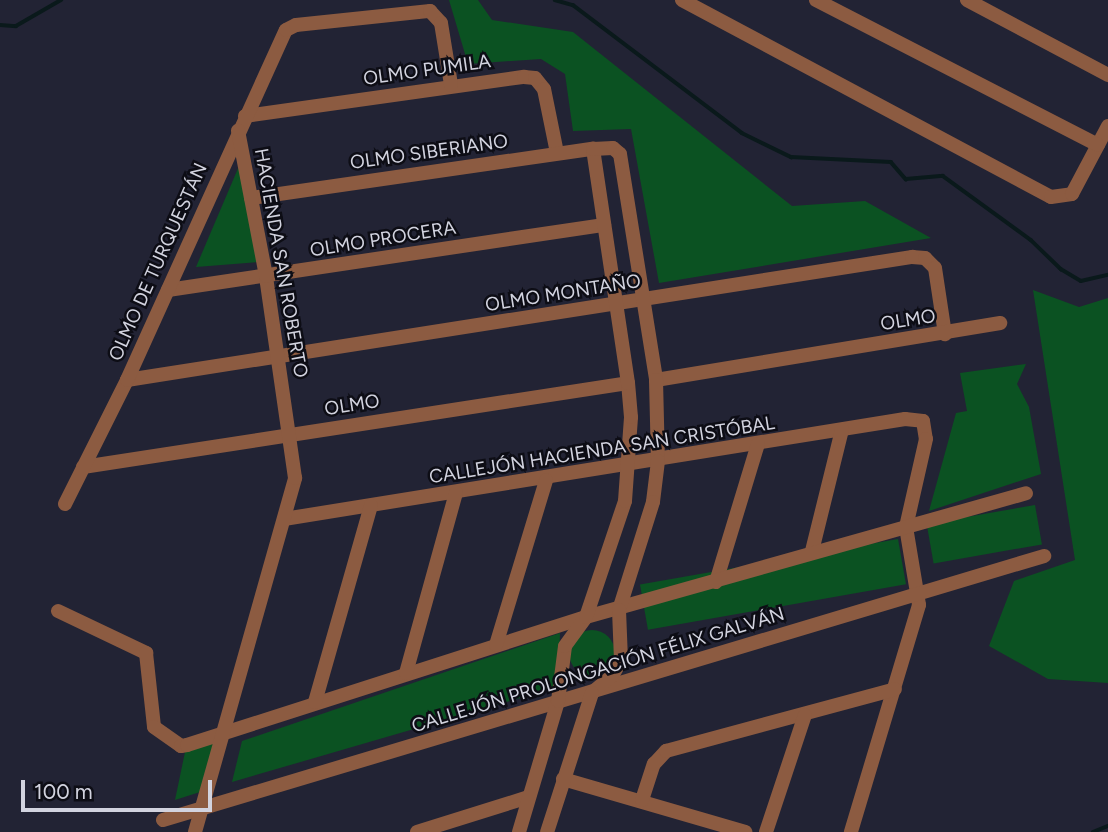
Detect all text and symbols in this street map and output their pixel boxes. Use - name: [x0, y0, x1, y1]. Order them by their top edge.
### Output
- street label: OLMO PUMILA: [362, 50, 492, 90]
- street label: OLMO SIBERIANO: [349, 130, 509, 174]
- street label: HACIENDA SAN ROBERTO: [250, 146, 312, 380]
- street label: OLMO DE TURQUESTÁN: [104, 160, 212, 364]
- street label: OLMO PROCERA: [308, 216, 458, 262]
- street label: OLMO MONTAÑO: [484, 269, 642, 317]
- street label: OLMO: [879, 304, 937, 336]
- street label: OLMO: [323, 389, 381, 421]
- street label: CALLEJÓN HACIENDA SAN CRISTÓBAL: [428, 411, 776, 489]
- street label: CALLEJÓN PROLONGACIÓN FÉLIX GALVÁN: [409, 602, 787, 738]
- scale bar: [24, 766, 215, 810]
- text: 100 m: [34, 779, 93, 804]

